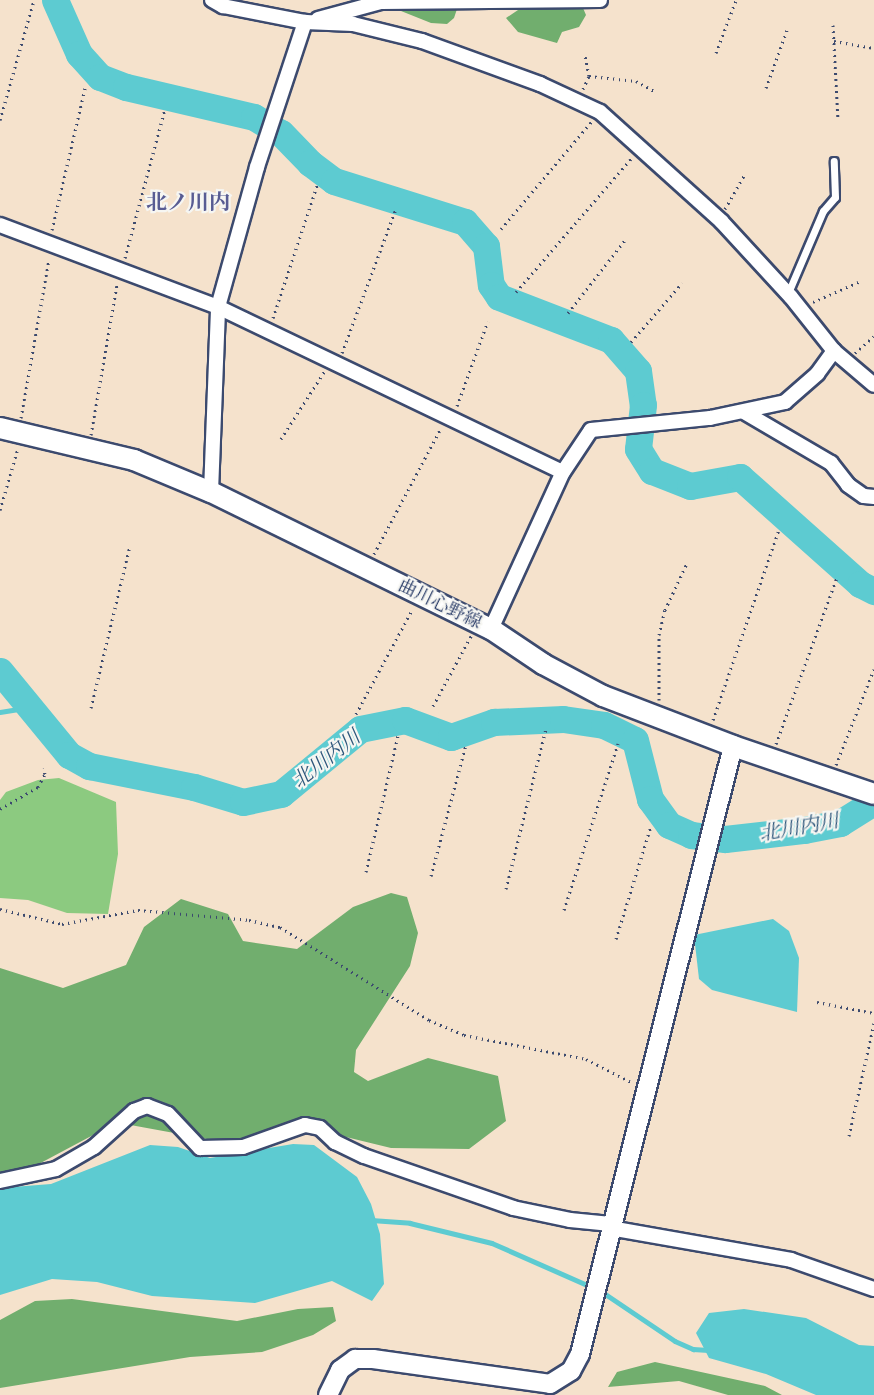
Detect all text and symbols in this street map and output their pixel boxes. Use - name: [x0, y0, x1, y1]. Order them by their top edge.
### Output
- district label: 北ノ川内: [146, 189, 230, 215]
- street label: 曲川心野線: [395, 575, 485, 633]
- water label: 北川内川: [287, 725, 365, 793]
- water label: 北川内川: [758, 808, 840, 846]

